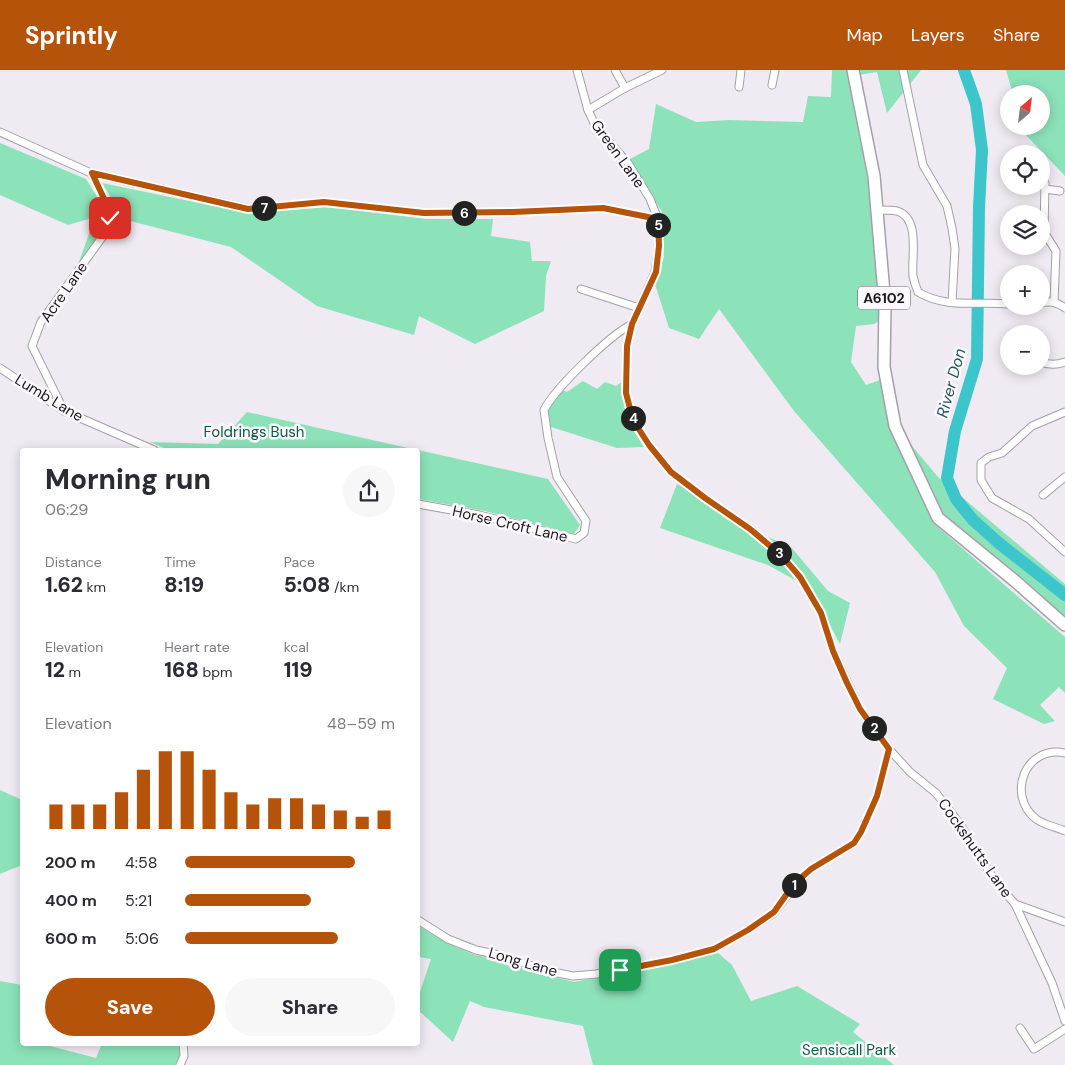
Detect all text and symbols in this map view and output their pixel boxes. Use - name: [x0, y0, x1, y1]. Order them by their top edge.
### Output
- text: Sprintly: [25, 20, 118, 51]
- text: Map: [847, 23, 883, 47]
- text: Layers: [911, 23, 965, 47]
- text: Share: [993, 23, 1040, 47]
- north arrow: [1000, 85, 1050, 135]
- map controls: [1000, 85, 1050, 375]
- street label: Green Lane: [587, 116, 649, 192]
- button: locate: [1000, 145, 1050, 195]
- pin: 7: [252, 196, 276, 220]
- pin: [89, 197, 131, 239]
- text: 7: [261, 199, 268, 217]
- pin: 6: [452, 200, 476, 226]
- icon: check: [96, 204, 124, 232]
- text: 6: [460, 204, 469, 222]
- button: layers: [1000, 205, 1050, 255]
- pin: 5: [646, 212, 670, 238]
- text: 5: [654, 216, 663, 234]
- street label: Acre Lane: [36, 258, 92, 326]
- button: +: [1000, 265, 1050, 315]
- road number: A6102: [858, 287, 910, 310]
- button: −: [1000, 325, 1050, 375]
- water label: River Don: [932, 346, 970, 420]
- street label: Lumb Lane: [11, 370, 87, 426]
- pin: 4: [620, 406, 646, 430]
- text: 4: [629, 409, 638, 427]
- park label: Foldrings Bush: [204, 422, 304, 442]
- text: Morning run: [45, 461, 211, 498]
- button: share: [343, 465, 395, 517]
- text: 06:29: [45, 499, 88, 520]
- street label: Horse Croft Lane: [450, 501, 570, 547]
- pin: 3: [766, 540, 792, 566]
- text: 3: [775, 544, 784, 562]
- text: Distance: [45, 553, 102, 571]
- text: Time: [164, 553, 196, 571]
- text: Pace: [284, 553, 315, 571]
- text: 1.62: [45, 571, 83, 599]
- text: 8:19: [164, 571, 204, 599]
- text: 5:08: [284, 571, 330, 599]
- text: km: [83, 578, 106, 596]
- text: /km: [330, 578, 359, 596]
- text: Elevation: [45, 638, 103, 656]
- text: Heart rate: [164, 638, 230, 656]
- text: kcal: [284, 638, 309, 656]
- text: 12: [45, 656, 65, 684]
- text: 168: [164, 656, 199, 684]
- text: 119: [284, 656, 313, 684]
- text: m: [65, 663, 81, 681]
- text: bpm: [199, 663, 232, 681]
- text: Elevation: [45, 713, 112, 734]
- text: 48–59 m: [327, 713, 395, 734]
- pin: 2: [862, 716, 886, 740]
- text: 2: [870, 719, 879, 737]
- street label: Cockshutts Lane: [933, 795, 1017, 901]
- text: 200 m: [45, 852, 96, 873]
- text: 4:58: [125, 852, 157, 873]
- pin: 1: [782, 872, 806, 898]
- text: 1: [792, 876, 797, 894]
- text: 400 m: [45, 890, 97, 911]
- text: 5:21: [125, 890, 152, 911]
- text: 600 m: [45, 928, 97, 949]
- text: 5:06: [125, 928, 159, 949]
- street label: Long Lane: [486, 943, 560, 981]
- pin: [599, 949, 641, 991]
- icon: arrive: [606, 956, 634, 984]
- button: Save: [45, 978, 215, 1036]
- button: Share: [225, 978, 395, 1036]
- park label: Sensicall Park: [802, 1040, 896, 1060]

